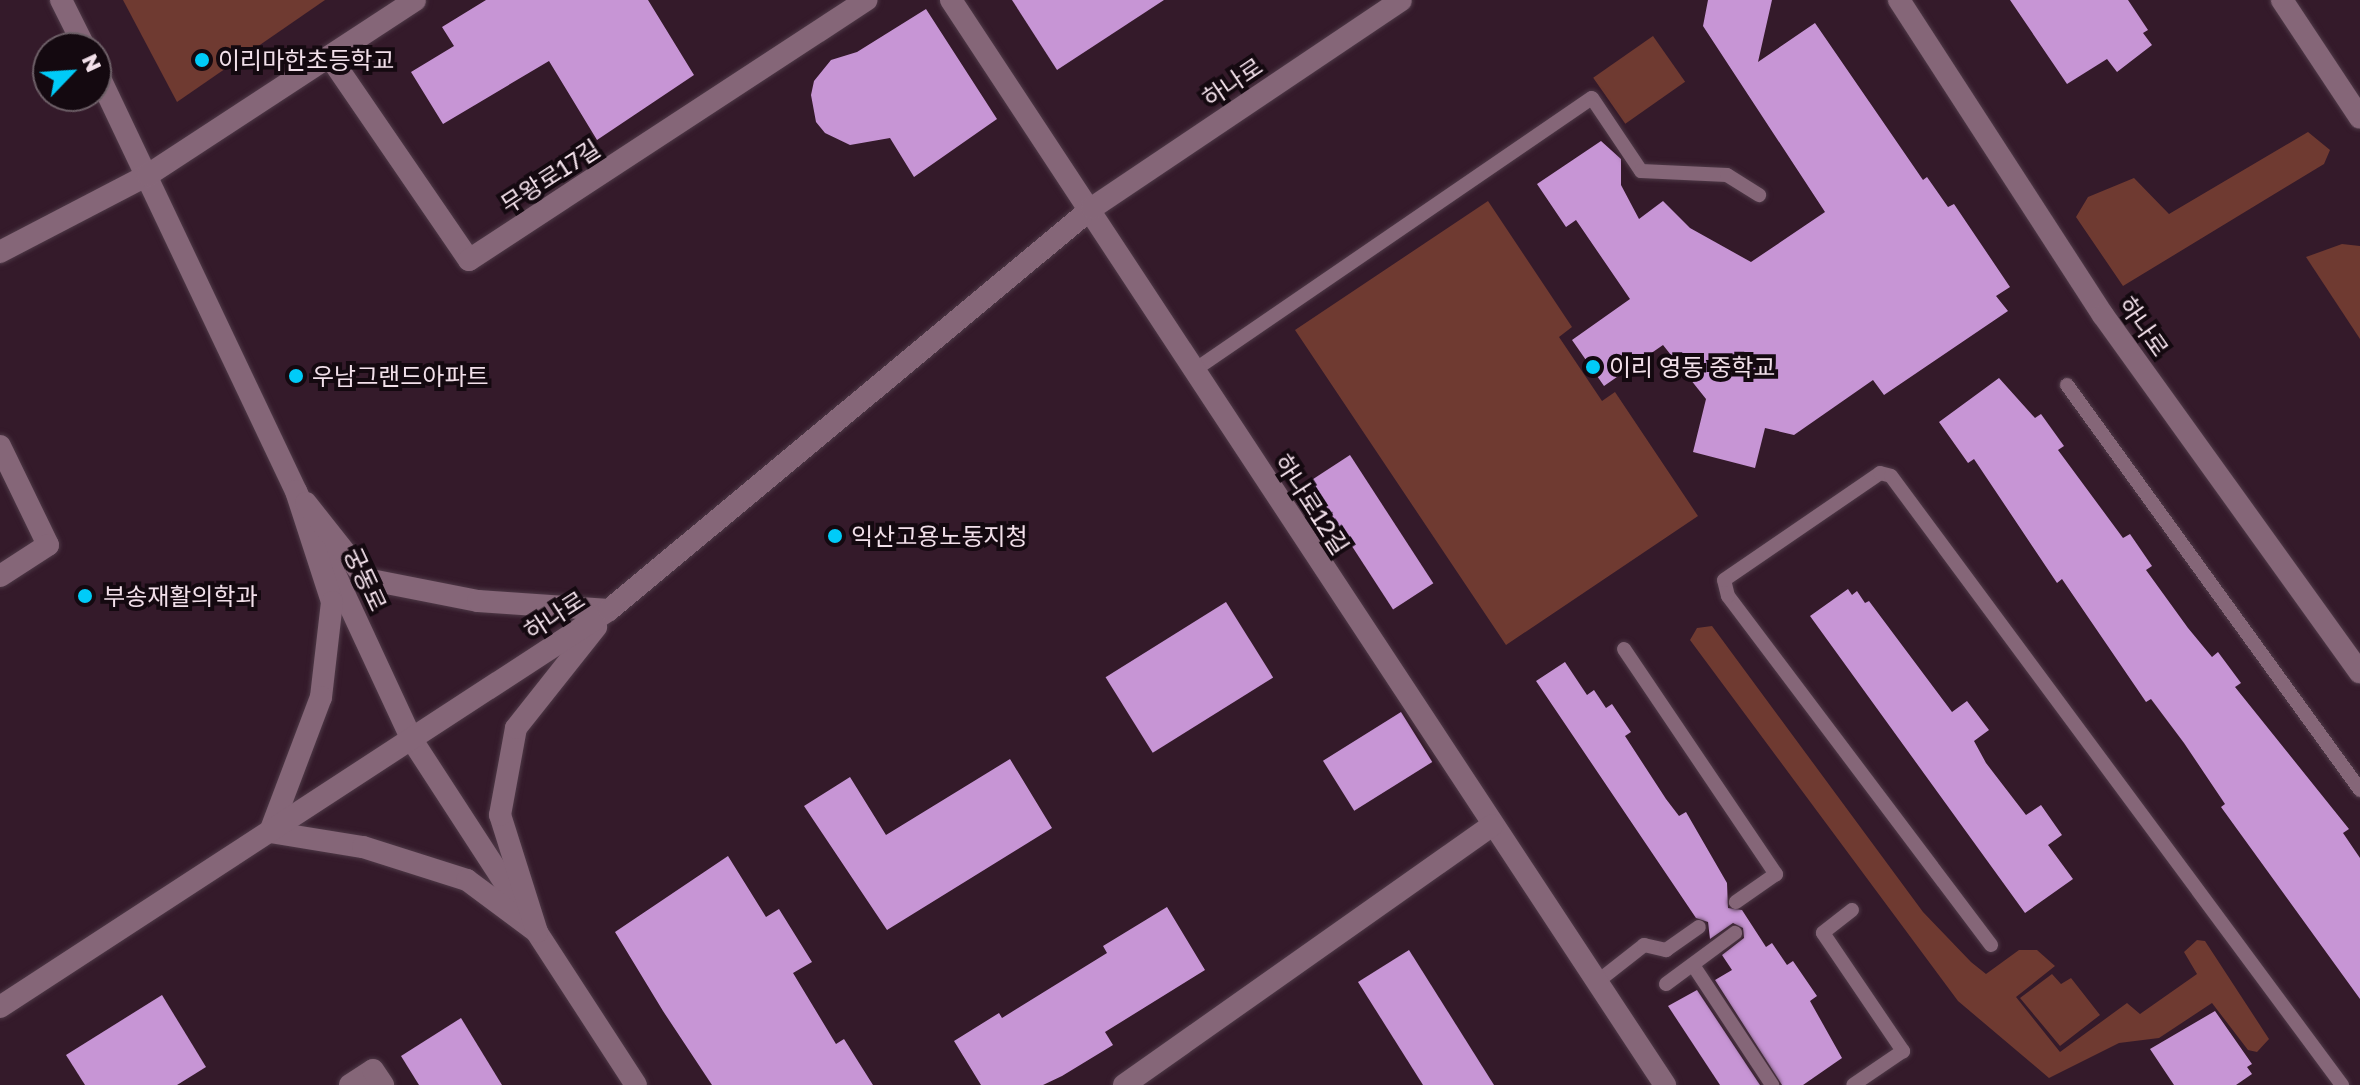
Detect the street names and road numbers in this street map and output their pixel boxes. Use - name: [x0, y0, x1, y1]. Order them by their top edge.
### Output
- street label: 하나로: [1196, 52, 1268, 112]
- street label: 무왕로17길: [495, 133, 605, 219]
- street label: 하나로: [2113, 291, 2175, 361]
- street label: 하나로12길: [1269, 448, 1355, 560]
- street label: 궁동로: [339, 543, 393, 615]
- street label: 하나로: [518, 585, 590, 645]

